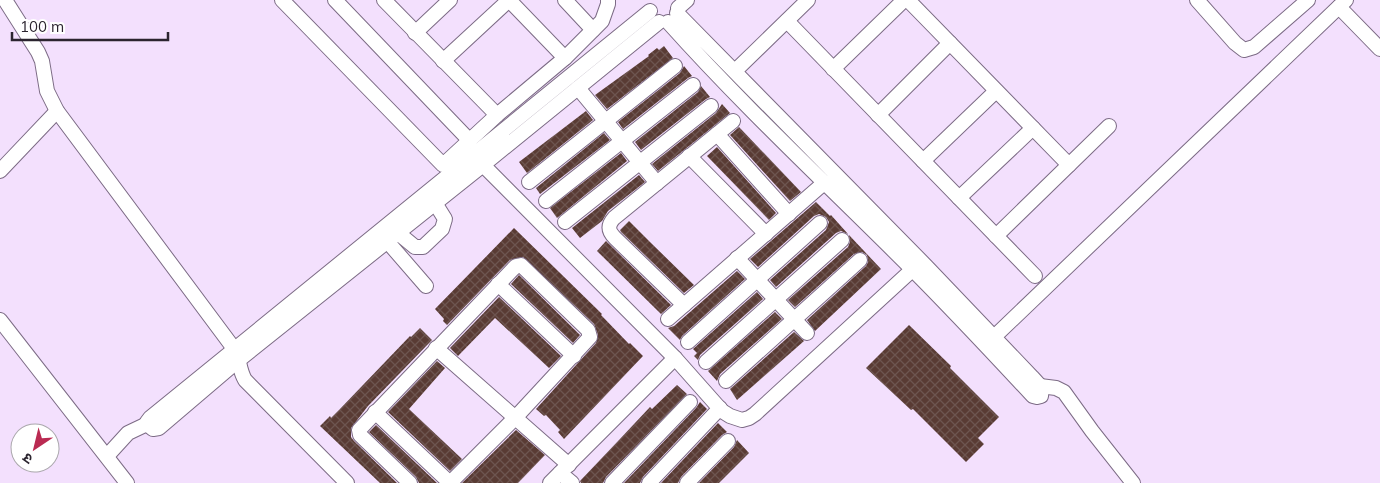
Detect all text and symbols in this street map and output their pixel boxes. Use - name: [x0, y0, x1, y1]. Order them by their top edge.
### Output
- scale bar: [12, 10, 169, 42]
- text: 100 m: [20, 17, 64, 36]
- north arrow: [10, 423, 60, 473]
- text: उ: [18, 448, 36, 468]

